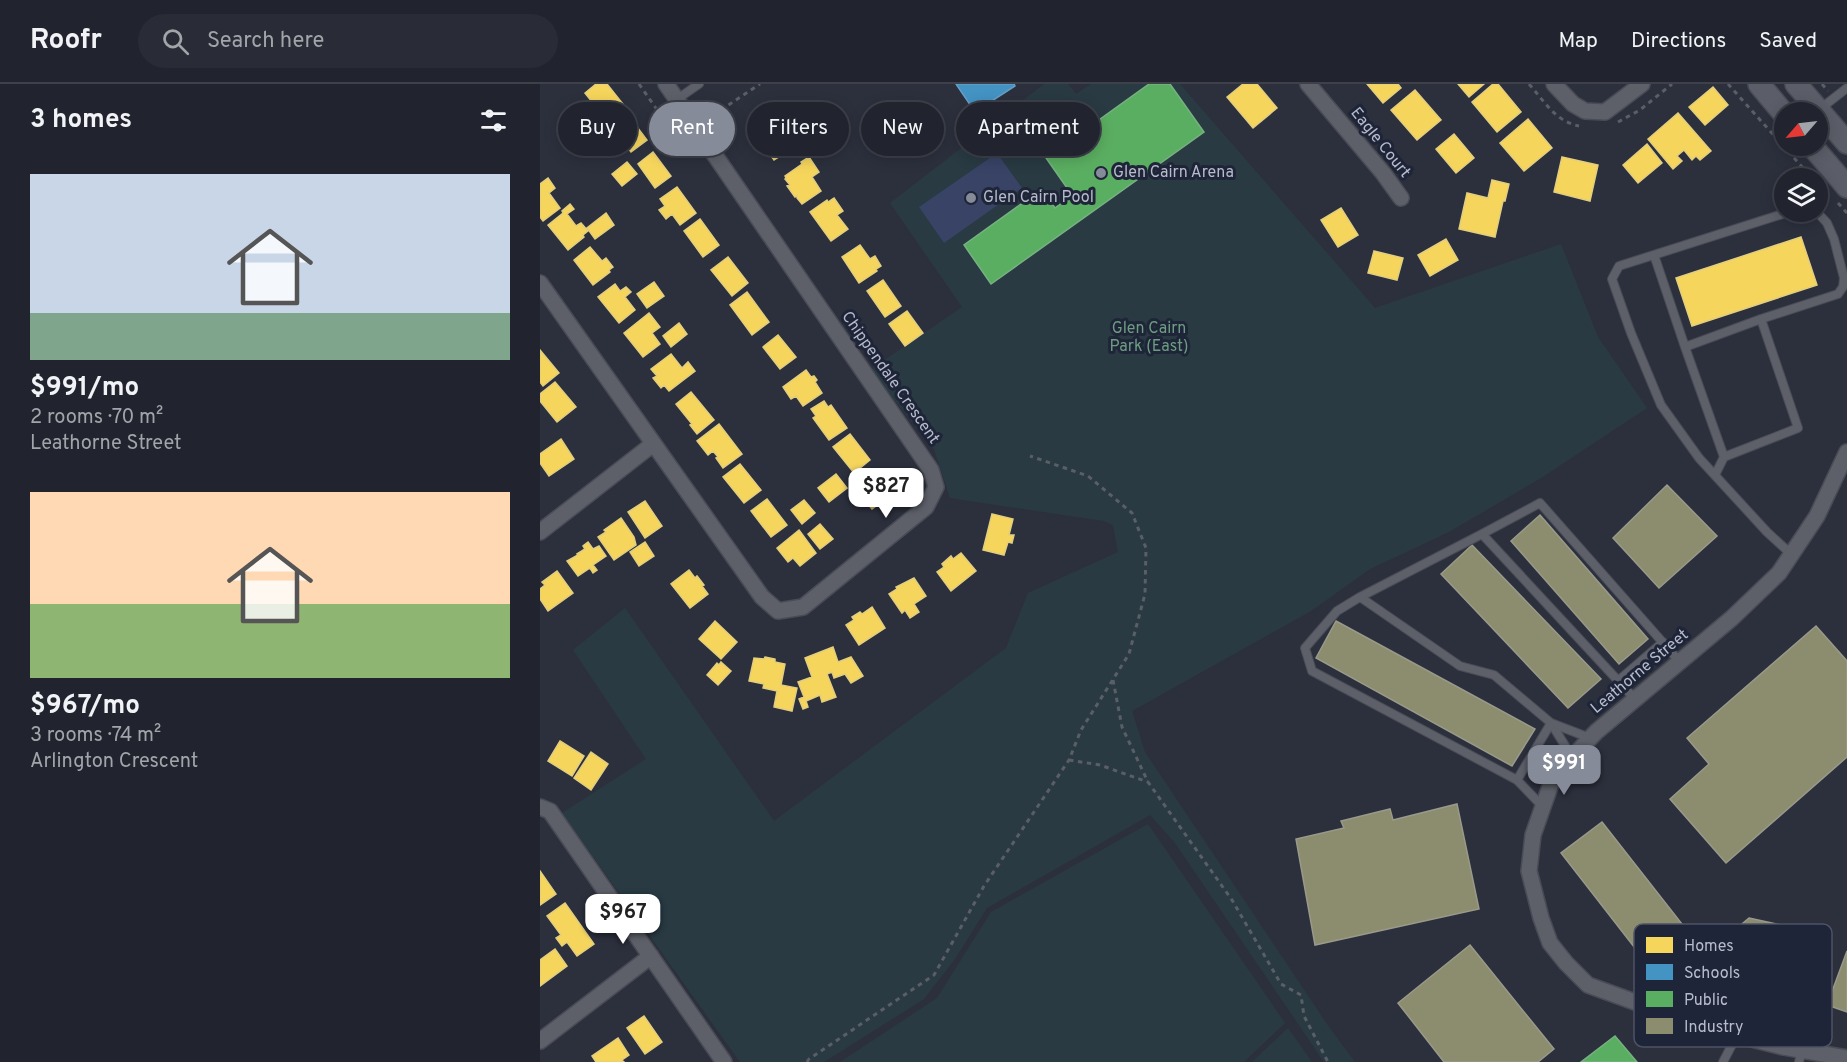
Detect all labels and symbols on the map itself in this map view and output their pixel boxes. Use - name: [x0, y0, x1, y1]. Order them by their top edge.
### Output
- north arrow: [1774, 102, 1828, 156]
- street label: Eagle Court: [1346, 104, 1414, 182]
- place label: Glen Cairn Arena: [1113, 163, 1234, 183]
- marker: Glen Cairn Arena: [1094, 166, 1108, 180]
- place label: Glen Cairn Pool: [983, 188, 1094, 208]
- marker: Glen Cairn Pool: [964, 191, 978, 205]
- street label: Chippendale Crescent: [837, 308, 943, 448]
- park label: Glen Cairn Park (East): [1109, 319, 1189, 357]
- pin: $827: [850, 468, 922, 519]
- street label: Leathorne Street: [1587, 625, 1693, 719]
- pin: $991: [1528, 745, 1600, 796]
- pin: $967: [587, 894, 659, 945]
- legend: [1634, 924, 1832, 1047]
- text: Homes: [1684, 937, 1734, 957]
- text: Schools: [1684, 964, 1740, 984]
- text: Public: [1684, 991, 1728, 1011]
- text: Industry: [1684, 1018, 1743, 1038]

